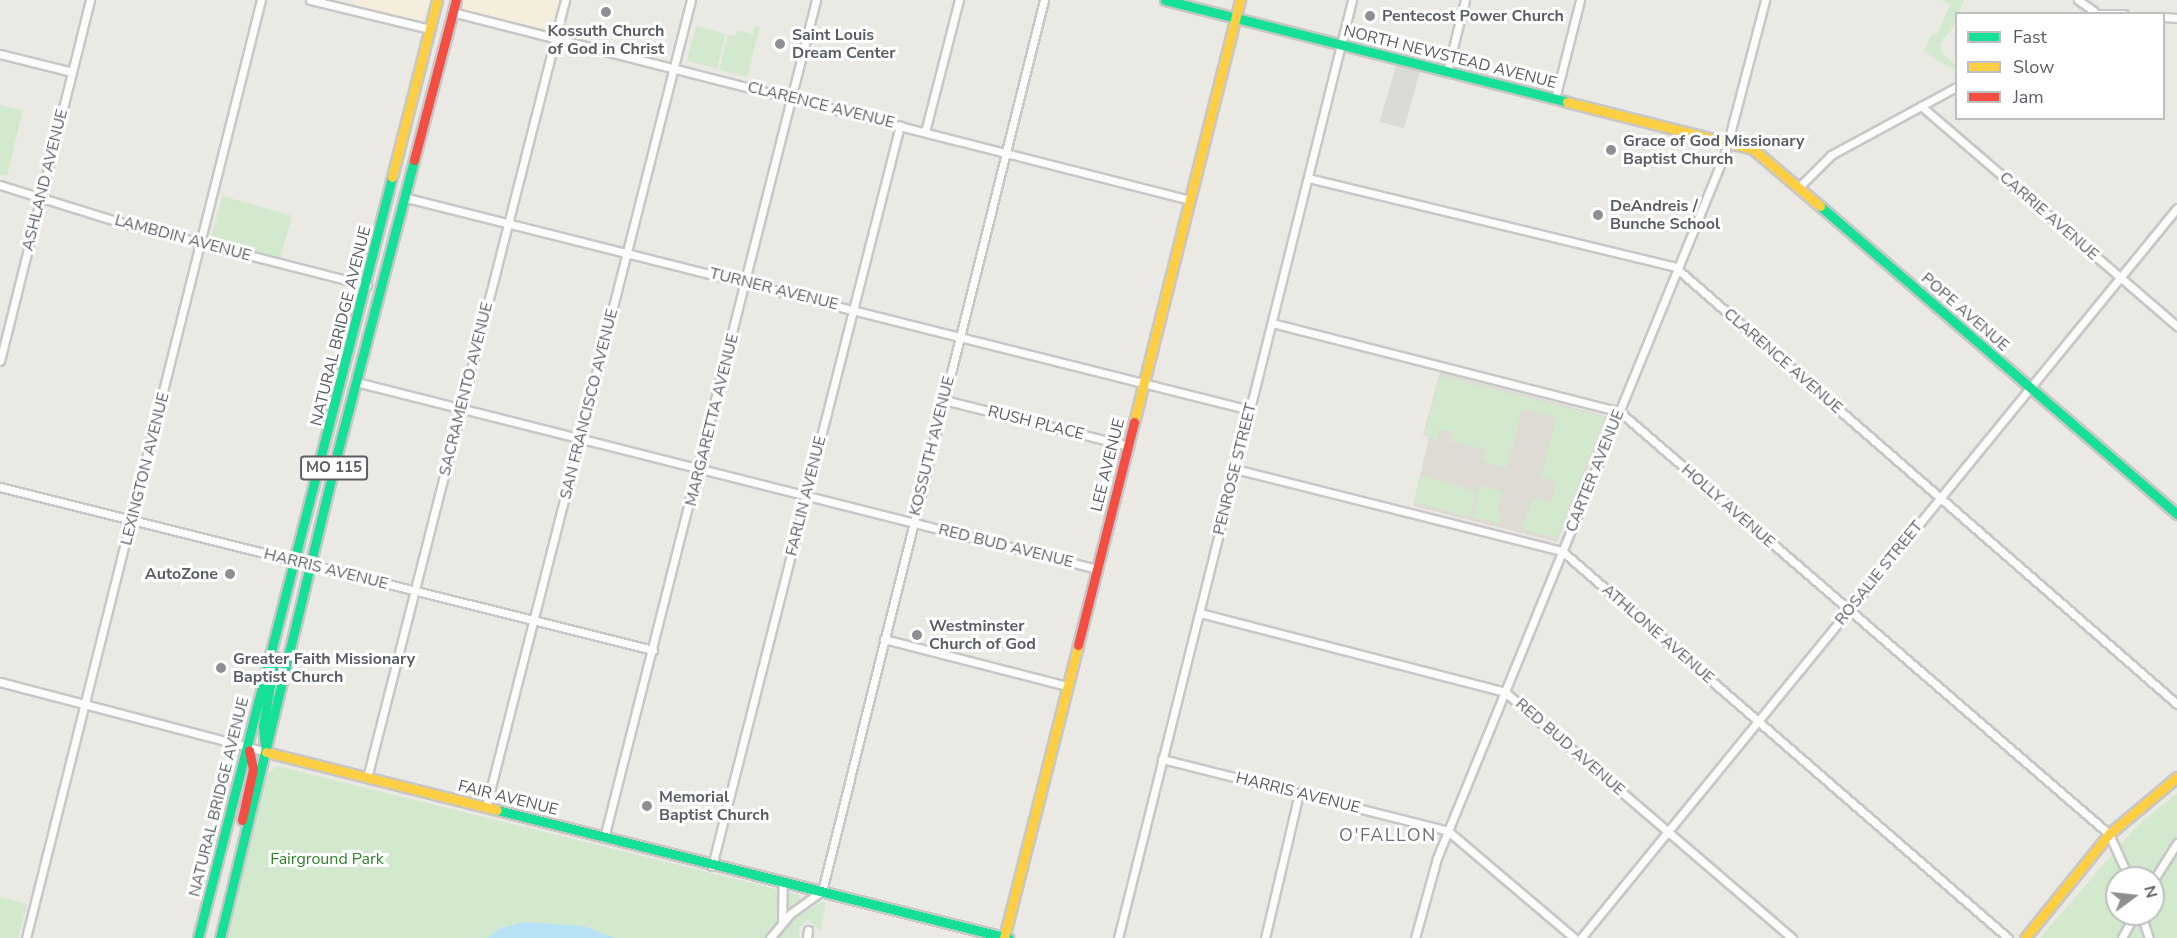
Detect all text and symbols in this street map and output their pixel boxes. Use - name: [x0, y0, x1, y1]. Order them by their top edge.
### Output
- marker: Kossuth Church of God in Christ: [599, 5, 613, 19]
- place label: Pentecost Power Church: [1382, 6, 1564, 26]
- marker: Pentecost Power Church: [1363, 9, 1377, 23]
- legend: [1955, 12, 2165, 120]
- place label: Kossuth Church of God in Christ: [548, 21, 664, 59]
- street label: NORTH NEWSTEAD AVENUE: [1342, 21, 1558, 93]
- place label: Saint Louis Dream Center: [792, 25, 895, 63]
- text: Fast: [2013, 25, 2047, 49]
- marker: Saint Louis Dream Center: [773, 37, 787, 51]
- text: Slow: [2013, 55, 2054, 79]
- street label: CLARENCE AVENUE: [746, 77, 896, 133]
- text: Jam: [2013, 85, 2044, 109]
- street label: ASHLAND AVENUE: [18, 107, 72, 253]
- place label: Grace of God Missionary Baptist Church: [1623, 131, 1804, 169]
- marker: Grace of God Missionary Baptist Church: [1604, 143, 1618, 157]
- street label: CARRIE AVENUE: [1996, 168, 2102, 264]
- place label: DeAndreis / Bunche School: [1610, 196, 1720, 234]
- marker: DeAndreis / Bunche School: [1591, 208, 1605, 222]
- street label: LAMBDIN AVENUE: [113, 211, 253, 265]
- street label: NATURAL BRIDGE AVENUE: [307, 224, 375, 428]
- street label: TURNER AVENUE: [708, 264, 840, 314]
- street label: POPE AVENUE: [1917, 269, 2013, 355]
- street label: SACRAMENTO AVENUE: [435, 300, 497, 478]
- street label: CLARENCE AVENUE: [1720, 304, 1846, 418]
- street label: SAN FRANCISCO AVENUE: [556, 307, 622, 501]
- street label: MARGARETTA AVENUE: [681, 332, 743, 508]
- street label: KOSSUTH AVENUE: [905, 374, 959, 518]
- street label: LEXINGTON AVENUE: [117, 391, 173, 547]
- street label: PENROSE STREET: [1209, 401, 1261, 537]
- street label: RUSH PLACE: [986, 402, 1086, 444]
- street label: CARTER AVENUE: [1562, 407, 1628, 535]
- street label: LEE AVENUE: [1087, 416, 1129, 514]
- street label: FARLIN AVENUE: [782, 434, 830, 558]
- road number: MO 115: [300, 456, 368, 480]
- street label: HOLLY AVENUE: [1677, 460, 1779, 552]
- street label: ROSALIE STREET: [1831, 517, 1927, 629]
- street label: RED BUD AVENUE: [937, 520, 1075, 572]
- street label: HARRIS AVENUE: [262, 544, 390, 594]
- place label: AutoZone: [145, 564, 218, 584]
- marker: AutoZone: [223, 567, 237, 581]
- street label: ATHLONE AVENUE: [1598, 580, 1718, 688]
- place label: Westminster Church of God: [929, 616, 1036, 654]
- marker: Westminster Church of God: [910, 628, 924, 642]
- place label: Greater Faith Missionary Baptist Church: [233, 649, 415, 687]
- marker: Greater Faith Missionary Baptist Church: [214, 661, 228, 675]
- street label: RED BUD AVENUE: [1511, 694, 1629, 800]
- street label: NATURAL BRIDGE AVENUE: [185, 695, 253, 899]
- street label: HARRIS AVENUE: [1234, 768, 1362, 818]
- street label: FAIR AVENUE: [456, 776, 560, 820]
- place label: Memorial Baptist Church: [659, 787, 769, 825]
- marker: Memorial Baptist Church: [640, 799, 654, 813]
- district label: O'FALLON: [1339, 824, 1437, 846]
- park label: Fairground Park: [270, 849, 384, 869]
- north arrow: [2105, 866, 2165, 926]
- text: N: [2138, 883, 2163, 900]

